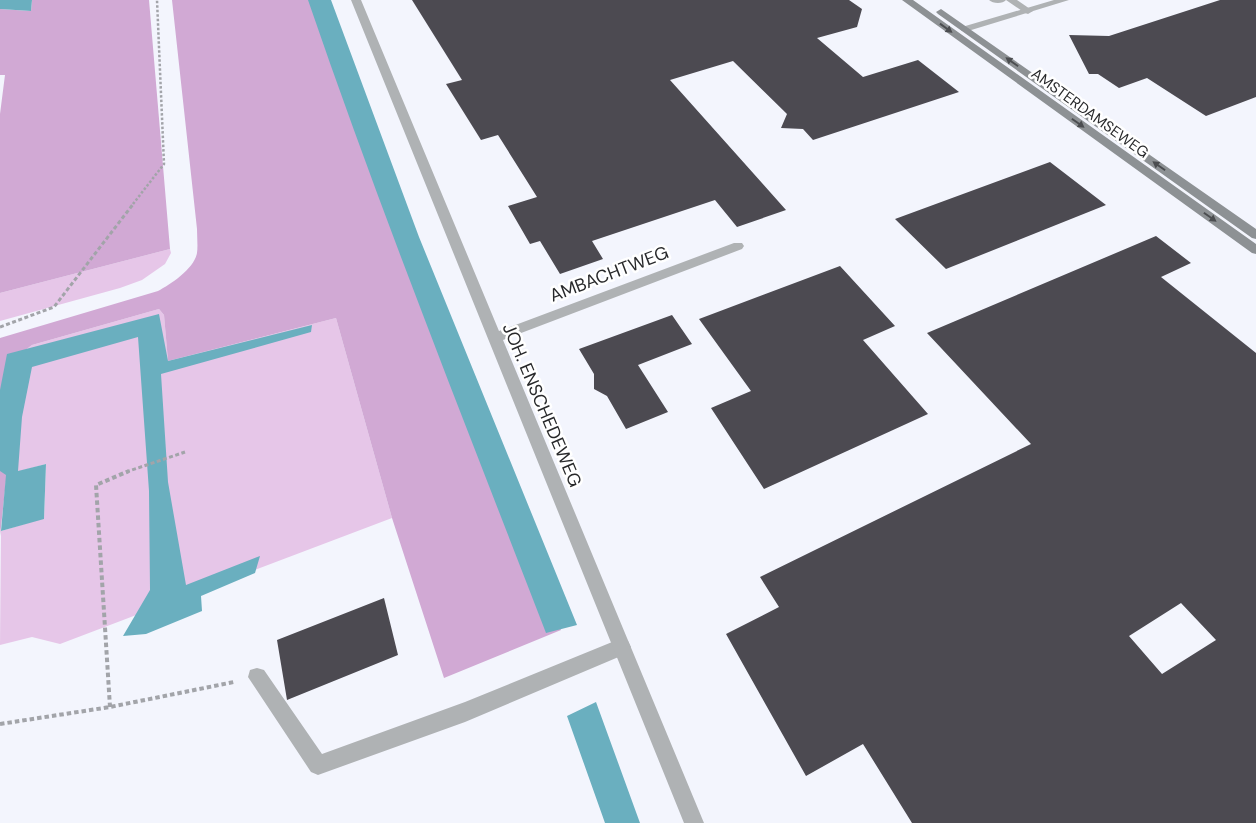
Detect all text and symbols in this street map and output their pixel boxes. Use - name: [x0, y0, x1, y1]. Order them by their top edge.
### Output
- one-way arrow: [939, 23, 952, 34]
- one-way arrow: [1005, 57, 1019, 67]
- street label: AMSTERDAMSEWEG: [1027, 64, 1153, 162]
- one-way arrow: [1071, 118, 1085, 128]
- one-way arrow: [1152, 161, 1166, 171]
- one-way arrow: [1204, 212, 1217, 222]
- street label: AMBACHTWEG: [546, 240, 672, 308]
- street label: JOH. ENSCHEDEWEG: [497, 319, 587, 491]

